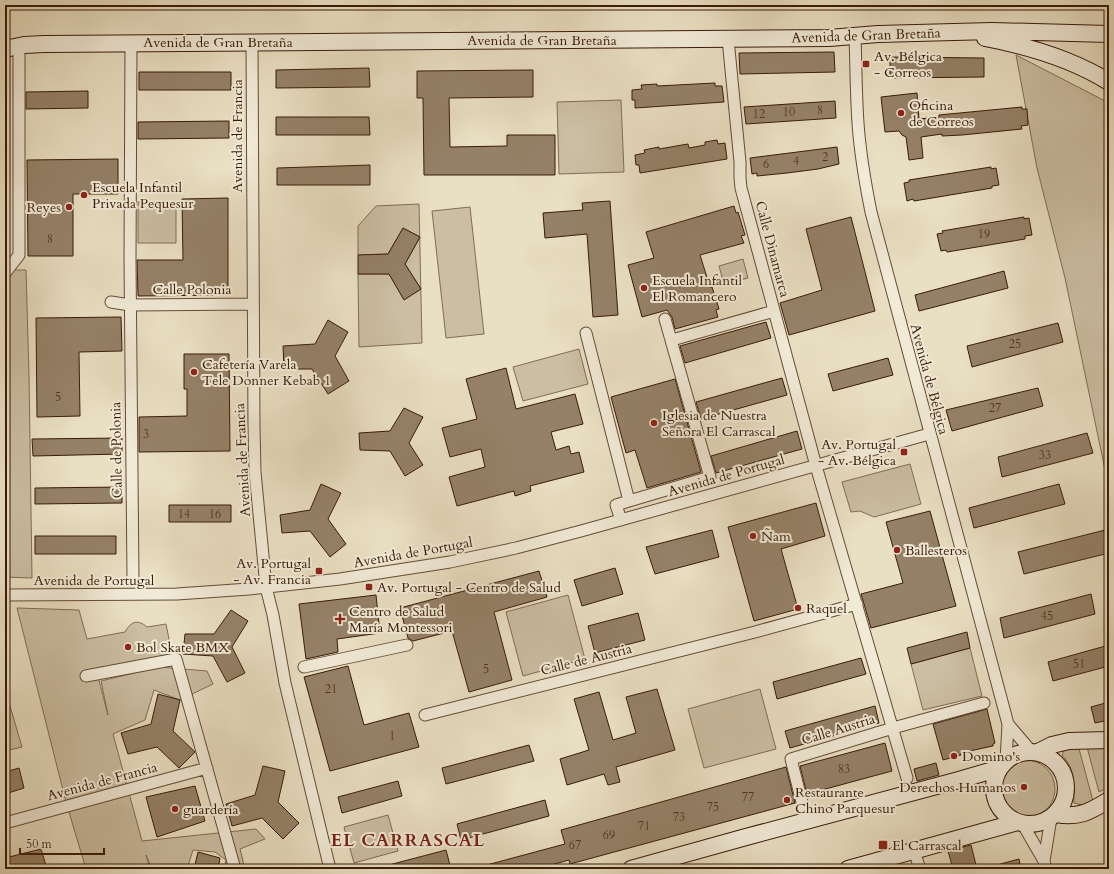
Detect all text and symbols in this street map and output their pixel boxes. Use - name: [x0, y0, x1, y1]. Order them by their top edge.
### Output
- street label: Avenida de Gran Bretaña: [791, 23, 941, 48]
- street label: Avenida de Gran Bretaña: [467, 31, 617, 50]
- street label: Avenida de Gran Bretaña: [143, 33, 293, 52]
- place label: Av. Bélgica - Correos: [874, 47, 942, 82]
- marker: Av. Bélgica - Correos: [861, 59, 871, 69]
- street label: Avenida de Francia: [228, 79, 247, 193]
- place label: Oficina de Correos: [909, 96, 974, 131]
- house number: 8: [817, 102, 823, 118]
- house number: 10: [783, 104, 795, 120]
- house number: 12: [753, 106, 765, 122]
- marker: Oficina de Correos: [896, 108, 906, 118]
- house number: 2: [822, 149, 828, 165]
- house number: 4: [793, 153, 799, 169]
- house number: 6: [763, 156, 769, 172]
- place label: Escuela Infantil Privada Pequesur: [92, 178, 194, 213]
- marker: Escuela Infantil Privada Pequesur: [79, 190, 89, 200]
- place label: Reyes: [27, 198, 61, 217]
- street label: Calle Dinamarca: [751, 199, 794, 299]
- marker: Reyes: [64, 202, 74, 212]
- house number: 19: [978, 226, 990, 242]
- house number: 8: [47, 231, 53, 247]
- place label: Escuela Infantil El Romancero: [652, 271, 742, 306]
- street label: Calle Polonia: [153, 280, 231, 299]
- marker: Escuela Infantil El Romancero: [639, 283, 649, 293]
- street label: Avenida de Bélgica: [906, 322, 953, 437]
- house number: 25: [1009, 336, 1021, 352]
- place label: Cafetería Varela Tele Donner Kebab 1: [202, 355, 331, 390]
- marker: Cafetería Varela Tele Donner Kebab 1: [189, 367, 199, 377]
- house number: 5: [55, 389, 61, 405]
- house number: 27: [989, 400, 1001, 416]
- street label: Calle de Polonia: [106, 402, 127, 498]
- street label: Avenida de Francia: [230, 403, 255, 517]
- place label: Iglesia de Nuestra Señora El Carrascal: [662, 406, 776, 441]
- marker: Iglesia de Nuestra Señora El Carrascal: [649, 418, 659, 428]
- house number: 3: [143, 426, 149, 442]
- place label: Av. Portugal - Av. Bélgica: [818, 435, 896, 470]
- marker: Av. Portugal - Av. Bélgica: [899, 447, 909, 457]
- house number: 33: [1039, 447, 1051, 463]
- street label: Avenida de Portugal: [666, 450, 787, 501]
- house number: 14: [178, 506, 190, 522]
- house number: 16: [209, 506, 221, 522]
- place label: Ñam: [761, 527, 791, 546]
- marker: Ñam: [748, 531, 758, 541]
- street label: Avenida de Portugal: [352, 533, 475, 572]
- place label: Ballesteros: [905, 541, 967, 560]
- marker: Ballesteros: [892, 545, 902, 555]
- place label: Av. Portugal - Av. Francia: [233, 554, 311, 589]
- marker: Av. Portugal - Av. Francia: [314, 566, 324, 576]
- street label: Avenida de Portugal: [34, 571, 155, 590]
- place label: Av. Portugal - Centro de Salud: [377, 578, 561, 597]
- marker: Av. Portugal - Centro de Salud: [364, 582, 374, 592]
- place label: Raquel: [806, 599, 847, 618]
- place label: Centro de Salud María Montessori: [349, 602, 453, 637]
- marker: Raquel: [793, 603, 803, 613]
- house number: 45: [1041, 608, 1053, 624]
- marker: Centro de Salud María Montessori: [334, 613, 346, 625]
- place label: Bol Skate BMX: [136, 638, 229, 657]
- street label: Calle de Austria: [539, 639, 634, 680]
- marker: Bol Skate BMX: [123, 642, 133, 652]
- house number: 51: [1073, 656, 1085, 672]
- house number: 5: [483, 661, 489, 677]
- house number: 21: [325, 681, 337, 697]
- street label: Calle Austria: [799, 709, 877, 750]
- house number: 1: [389, 728, 395, 744]
- place label: Domino's: [962, 747, 1020, 766]
- marker: Domino's: [949, 751, 959, 761]
- street label: Avenida de Francia: [45, 758, 159, 805]
- house number: 83: [838, 761, 850, 777]
- place label: Derechos Humanos: [899, 778, 1016, 797]
- marker: Derechos Humanos: [1019, 782, 1029, 792]
- place label: Restaurante Chino Parquesur: [795, 783, 896, 818]
- house number: 77: [742, 789, 754, 805]
- marker: Restaurante Chino Parquesur: [782, 795, 792, 805]
- house number: 75: [707, 799, 719, 815]
- place label: guardería: [183, 800, 239, 819]
- marker: guardería: [170, 804, 180, 814]
- house number: 73: [673, 809, 685, 825]
- house number: 71: [638, 818, 650, 834]
- house number: 69: [603, 827, 615, 843]
- district label: EL CARRASCAL: [331, 828, 485, 853]
- scale bar: [20, 830, 104, 856]
- text: 50 m: [26, 836, 53, 852]
- place label: El Carrascal: [892, 836, 962, 855]
- house number: 67: [569, 837, 581, 853]
- marker: El Carrascal: [877, 839, 889, 851]

